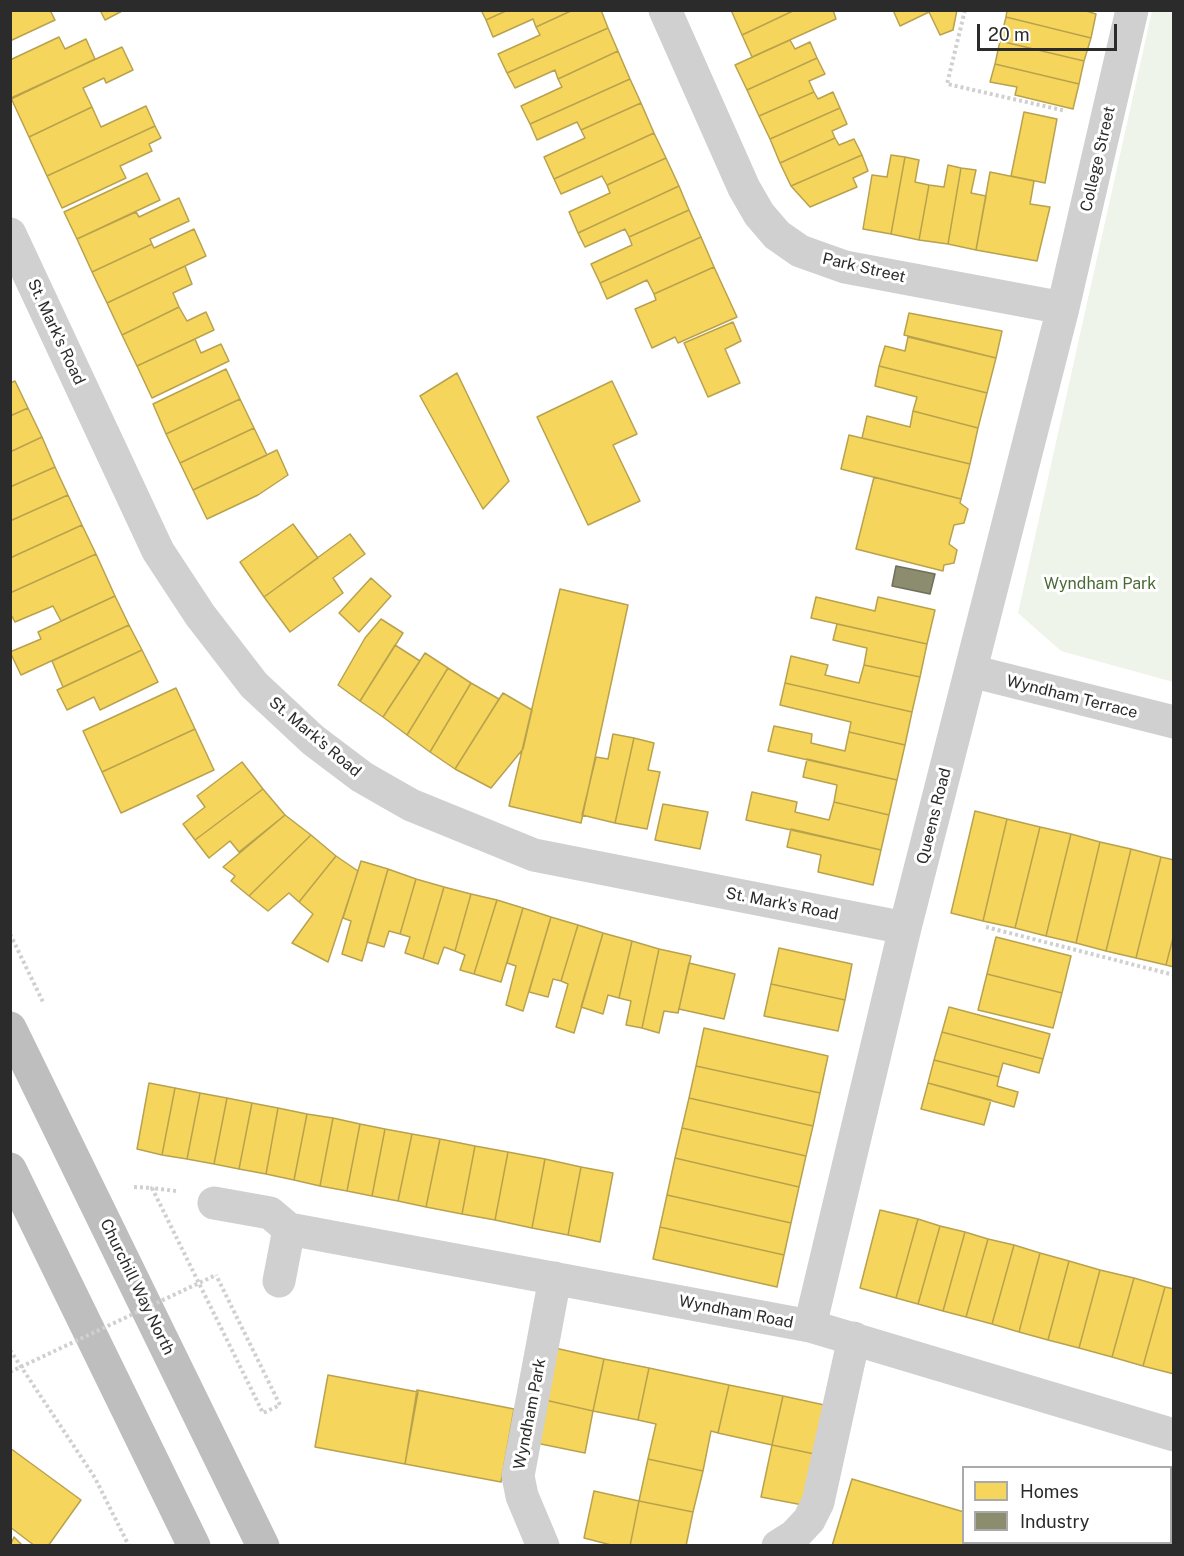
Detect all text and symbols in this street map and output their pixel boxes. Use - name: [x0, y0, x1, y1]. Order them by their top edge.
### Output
- scale bar: [980, 12, 1120, 50]
- text: 20 m: [988, 24, 1030, 45]
- street label: College Street: [1077, 104, 1119, 214]
- street label: Park Street: [821, 249, 907, 287]
- street label: St. Mark's Road: [23, 276, 89, 388]
- park label: Wyndham Park: [1044, 574, 1156, 594]
- street label: Wyndham Terrace: [1004, 671, 1140, 723]
- street label: St. Mark's Road: [265, 693, 365, 781]
- street label: Queens Road: [913, 766, 955, 866]
- street label: St. Mark's Road: [724, 884, 840, 924]
- street label: Churchill Way North: [96, 1216, 178, 1358]
- street label: Wyndham Road: [677, 1291, 795, 1333]
- street label: Wyndham Park: [510, 1357, 550, 1471]
- legend: [962, 1466, 1172, 1544]
- text: Homes: [1020, 1481, 1079, 1502]
- text: Industry: [1020, 1511, 1089, 1532]

